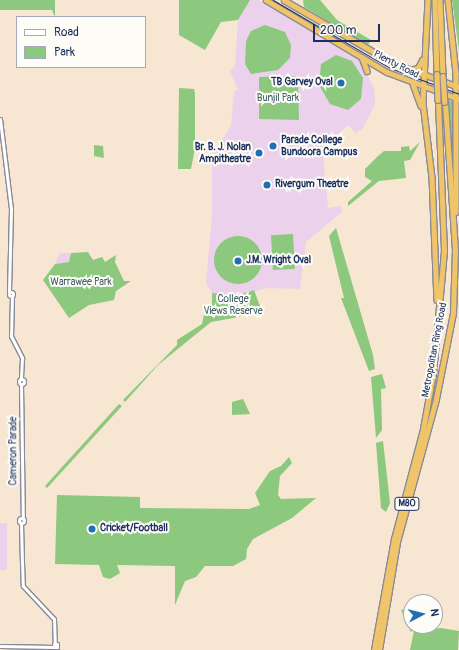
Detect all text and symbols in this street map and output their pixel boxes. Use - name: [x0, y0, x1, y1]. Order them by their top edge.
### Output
- legend: [16, 16, 146, 68]
- scale bar: [315, 16, 382, 42]
- text: 200 m: [320, 23, 356, 38]
- text: Road: [54, 25, 79, 40]
- text: Park: [54, 45, 75, 60]
- street label: Plenty Road: [371, 48, 421, 82]
- place label: TB Garvey Oval: [271, 77, 333, 89]
- marker: TB Garvey Oval: [336, 78, 346, 88]
- park label: Bunjil Park: [257, 93, 299, 105]
- place label: Parade College Bundoora Campus: [281, 134, 357, 158]
- place label: Br. B. J. Nolan Ampitheatre: [195, 141, 251, 164]
- marker: Parade College Bundoora Campus: [268, 141, 278, 151]
- marker: Br. B. J. Nolan Ampitheatre: [254, 148, 264, 158]
- place label: Rivergum Theatre: [275, 179, 349, 191]
- marker: Rivergum Theatre: [262, 180, 272, 190]
- place label: J.M. Wright Oval: [246, 255, 311, 267]
- marker: J.M. Wright Oval: [233, 256, 243, 266]
- park label: Warrawee Park: [50, 277, 112, 289]
- park label: College Views Reserve: [203, 293, 263, 316]
- street label: Metropolitan Ring Road: [420, 301, 450, 399]
- street label: Cameron Parade: [8, 416, 20, 486]
- road number: M80: [394, 497, 420, 511]
- place label: Cricket/Football: [100, 523, 168, 535]
- marker: Cricket/Football: [87, 524, 97, 534]
- north arrow: [403, 594, 443, 634]
- text: N: [428, 608, 441, 617]

